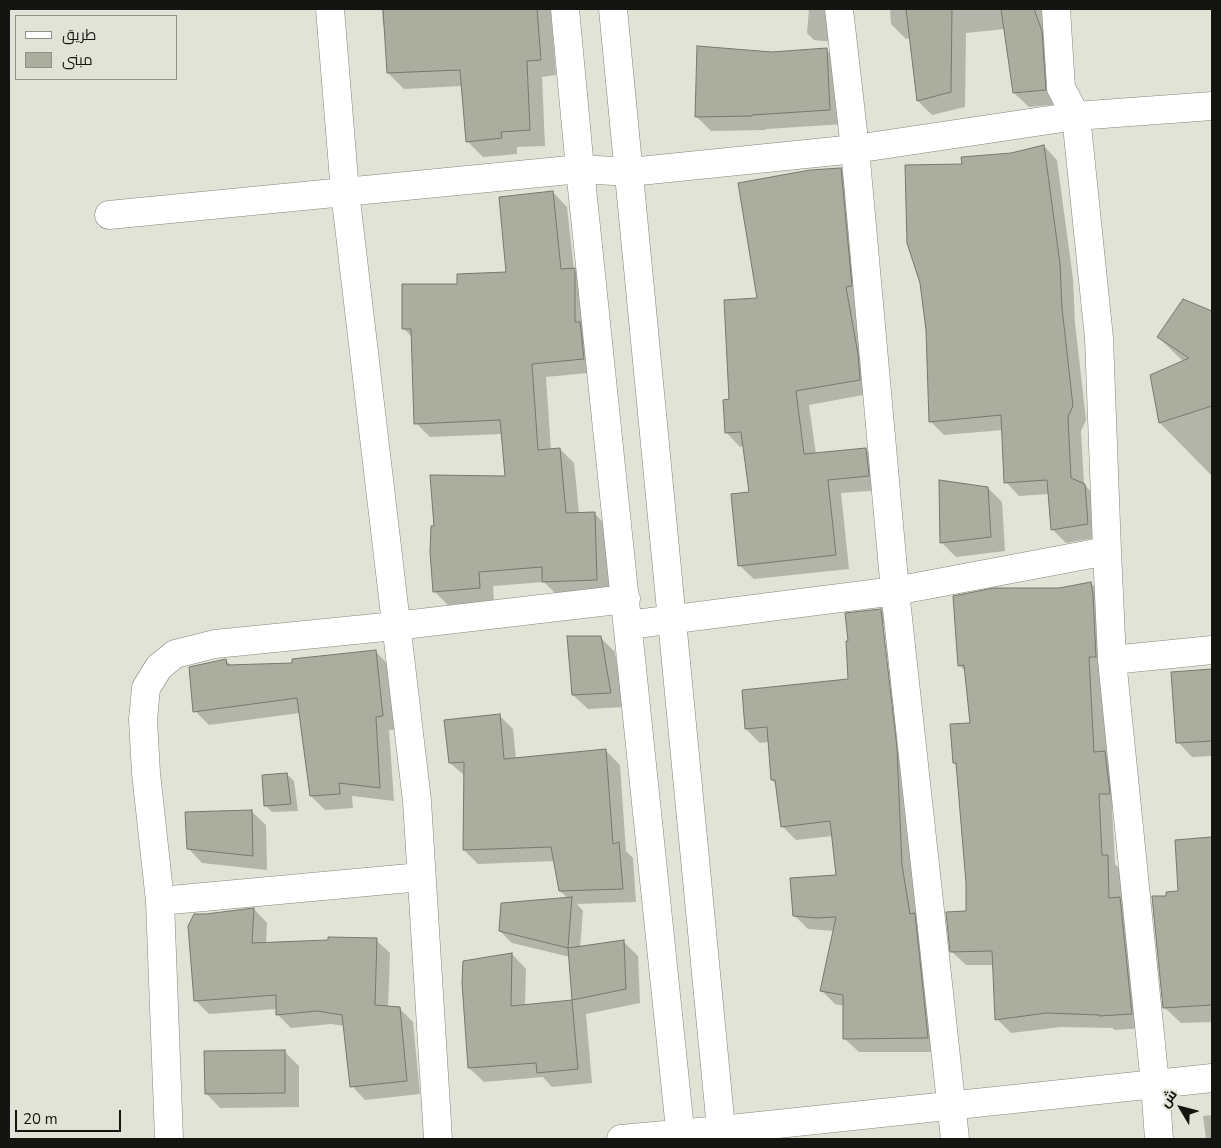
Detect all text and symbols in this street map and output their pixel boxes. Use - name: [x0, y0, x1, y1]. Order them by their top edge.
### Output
- legend: [15, 15, 178, 80]
- text: طريق: [62, 25, 96, 45]
- text: مبنى: [62, 50, 93, 70]
- north arrow: [1156, 1083, 1206, 1133]
- text: ش: [1156, 1086, 1182, 1112]
- scale bar: [18, 1100, 124, 1132]
- text: 20 m: [23, 1109, 58, 1129]

